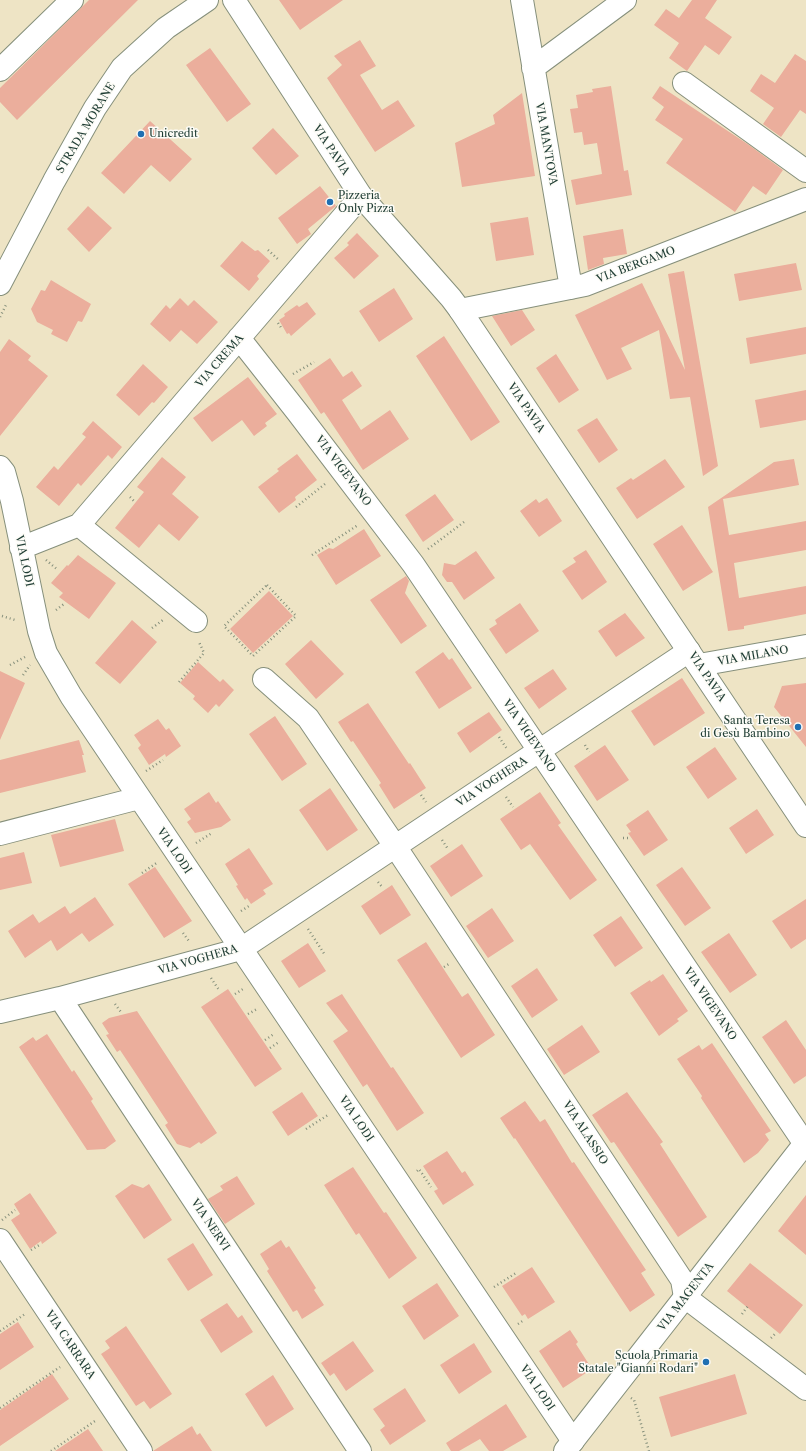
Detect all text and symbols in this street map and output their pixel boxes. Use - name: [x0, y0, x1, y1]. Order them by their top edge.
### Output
- street label: STRADA MORANE: [54, 80, 118, 176]
- street label: VIA MANTOVA: [532, 102, 560, 186]
- street label: VIA PAVIA: [310, 122, 352, 178]
- place label: Unicredit: [149, 127, 198, 141]
- marker: Unicredit: [136, 129, 146, 139]
- place label: Pizzeria Only Pizza: [338, 189, 394, 215]
- marker: Pizzeria Only Pizza: [325, 197, 335, 207]
- street label: VIA BERGAMO: [595, 244, 677, 286]
- street label: VIA CREMA: [193, 332, 247, 390]
- street label: VIA PAVIA: [505, 381, 547, 435]
- street label: VIA VIGEVANO: [312, 433, 374, 509]
- street label: VIA LODI: [12, 534, 36, 588]
- street label: VIA MILANO: [716, 643, 790, 669]
- street label: VIA PAVIA: [686, 650, 728, 704]
- street label: VIA VIGEVANO: [500, 697, 558, 775]
- place label: Santa Teresa di Gesù Bambino: [700, 714, 790, 740]
- marker: Santa Teresa di Gesù Bambino: [793, 722, 803, 732]
- street label: VIA VOGHERA: [454, 754, 530, 810]
- street label: VIA LODI: [154, 826, 194, 876]
- street label: VIA VOGHERA: [157, 942, 239, 978]
- street label: VIA VIGEVANO: [681, 965, 739, 1043]
- street label: VIA LODI: [336, 1094, 376, 1144]
- street label: VIA ALASSIO: [560, 1099, 610, 1167]
- street label: VIA NERVI: [188, 1197, 232, 1253]
- street label: VIA MAGENTA: [655, 1260, 717, 1334]
- street label: VIA CARRARA: [42, 1308, 98, 1382]
- place label: Scuola Primaria Statale "Gianni Rodari": [578, 1349, 698, 1375]
- marker: Scuola Primaria Statale "Gianni Rodari": [701, 1357, 711, 1367]
- street label: VIA LODI: [517, 1363, 557, 1413]

